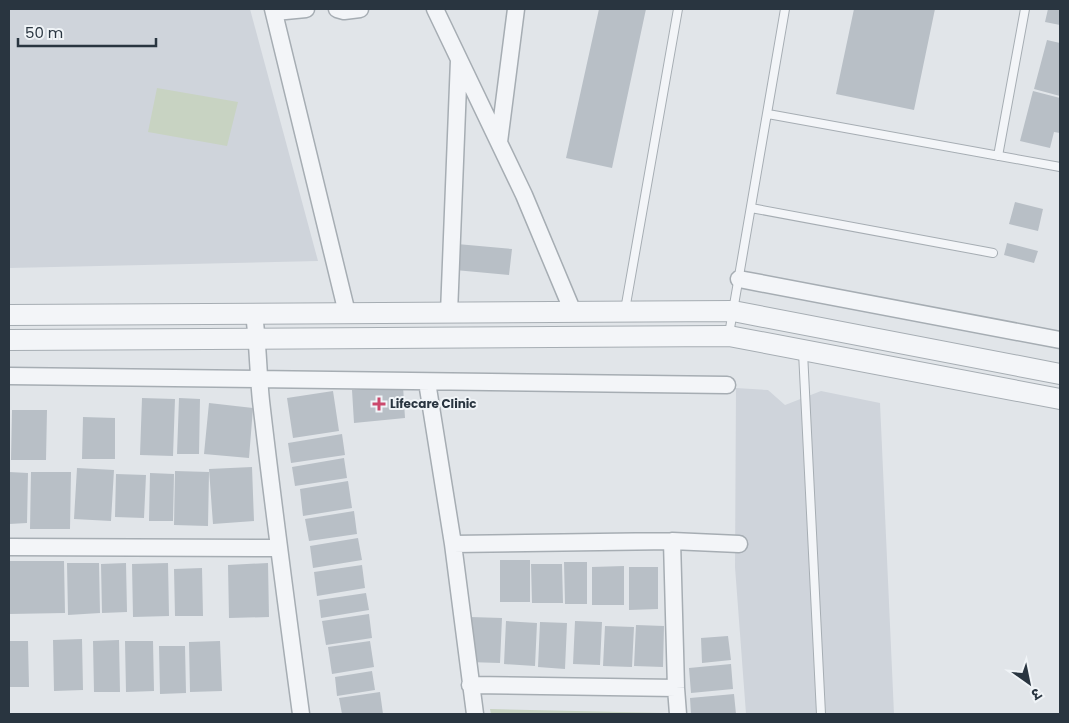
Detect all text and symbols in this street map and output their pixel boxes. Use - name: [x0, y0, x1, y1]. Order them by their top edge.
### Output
- scale bar: [18, 15, 155, 47]
- text: 50 m: [25, 22, 63, 43]
- place label: Lifecare Clinic: [390, 395, 477, 412]
- marker: Lifecare Clinic: [372, 397, 386, 411]
- north arrow: [1004, 658, 1054, 708]
- text: उ: [1026, 683, 1046, 705]

